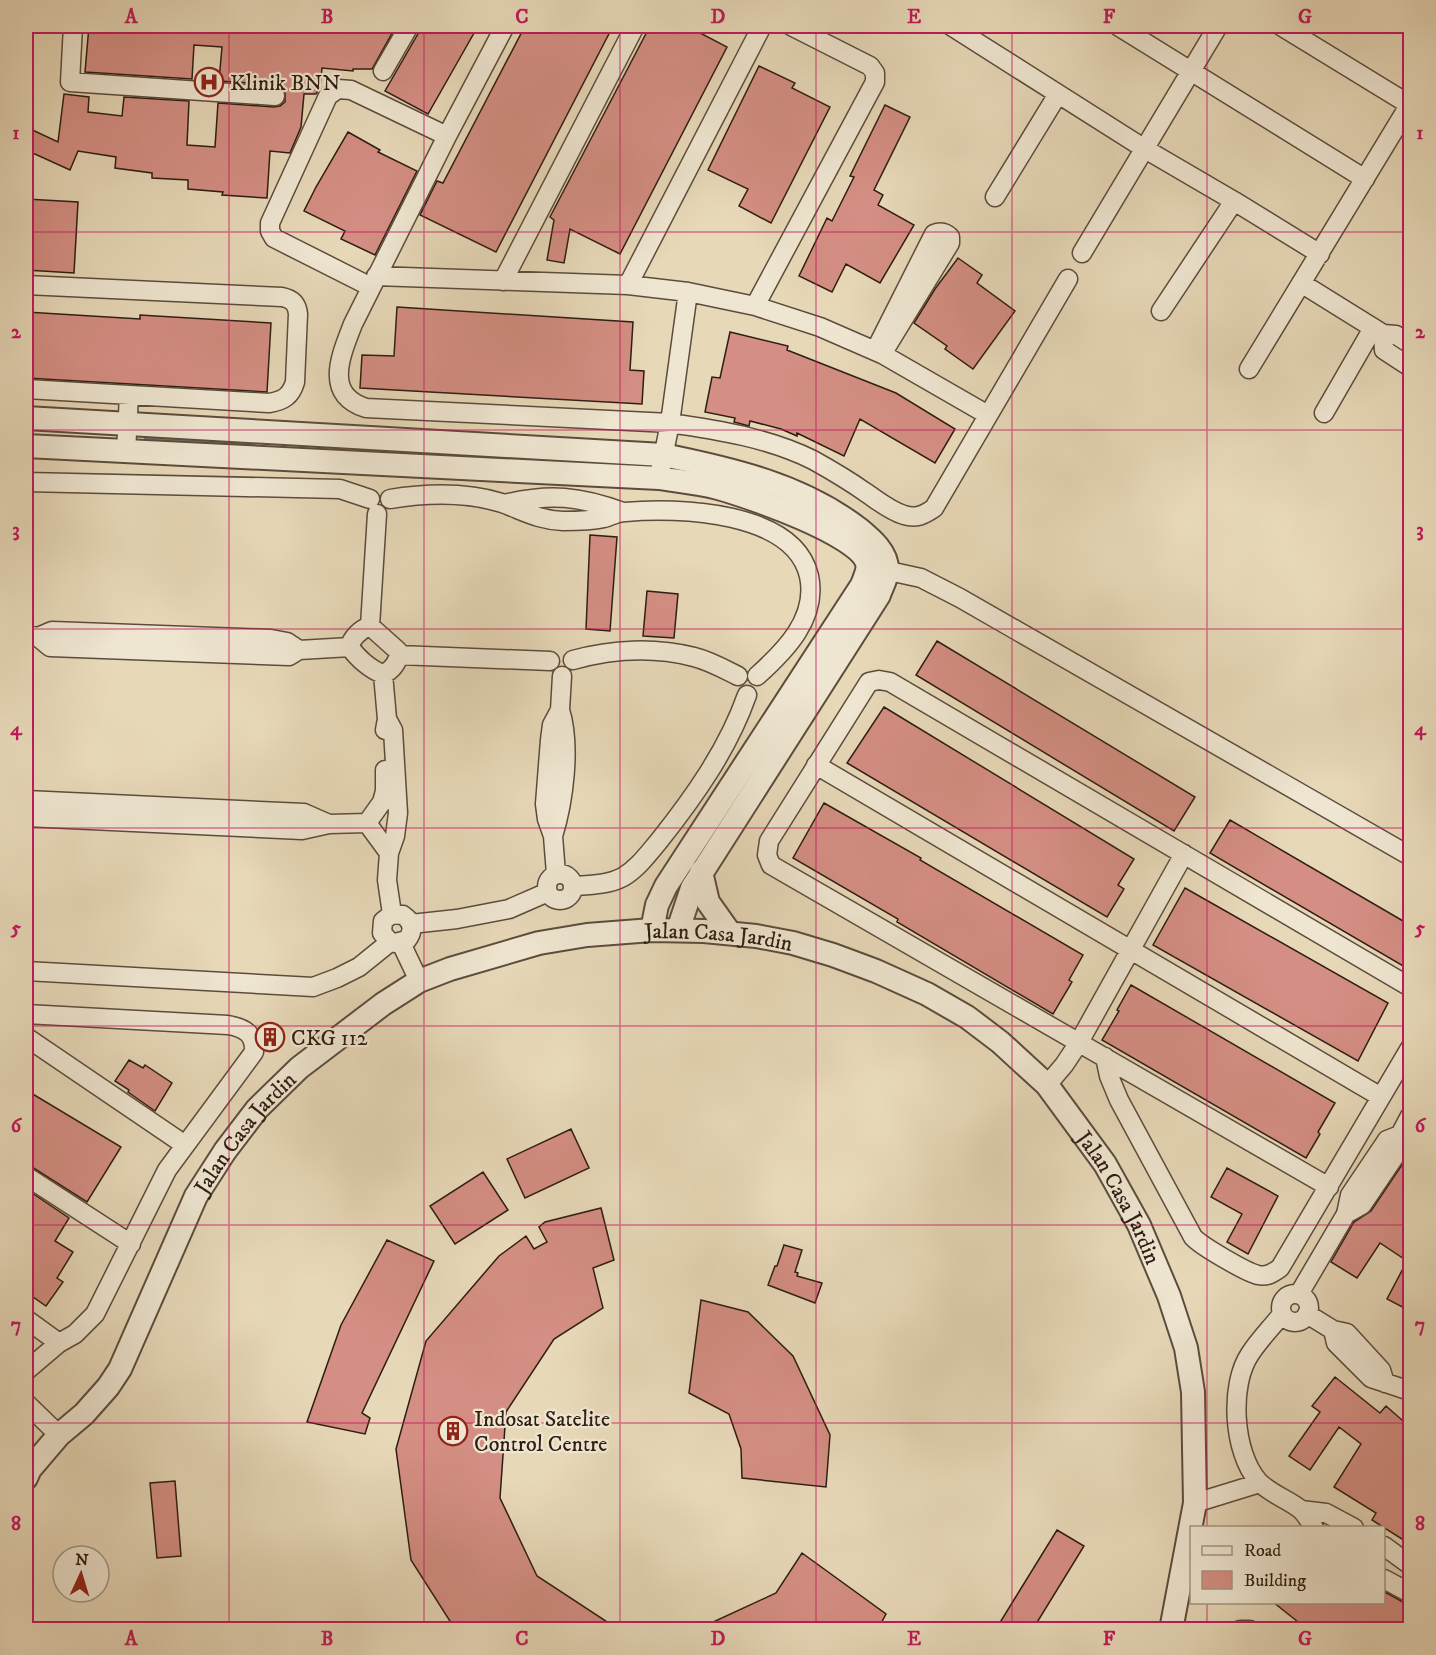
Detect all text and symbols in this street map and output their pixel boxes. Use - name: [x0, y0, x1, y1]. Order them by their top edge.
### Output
- text: A: [124, 5, 139, 30]
- text: B: [321, 5, 333, 30]
- text: C: [515, 5, 529, 30]
- text: D: [711, 5, 726, 30]
- text: E: [907, 5, 921, 30]
- text: F: [1103, 5, 1116, 30]
- text: G: [1298, 5, 1312, 30]
- hospital icon: Klinik BNN: [193, 66, 225, 98]
- place label: Klinik BNN: [230, 70, 340, 97]
- text: 1: [12, 121, 20, 146]
- text: 1: [1416, 121, 1424, 146]
- text: 2: [11, 320, 22, 345]
- text: 2: [1415, 320, 1426, 345]
- text: 3: [12, 518, 20, 543]
- text: 3: [1416, 518, 1424, 543]
- text: 4: [10, 717, 23, 742]
- text: 4: [1414, 717, 1427, 742]
- text: 5: [10, 916, 21, 941]
- text: 5: [1414, 916, 1425, 941]
- street label: Jalan Casa Jardin: [641, 918, 795, 958]
- building icon: CKG 112: [254, 1021, 286, 1053]
- place label: CKG 112: [291, 1025, 368, 1052]
- street label: Jalan Casa Jardin: [188, 1066, 302, 1201]
- text: 6: [11, 1114, 23, 1139]
- text: 6: [1415, 1114, 1427, 1139]
- street label: Jalan Casa Jardin: [1069, 1124, 1166, 1269]
- text: 7: [11, 1313, 21, 1338]
- text: 7: [1415, 1313, 1425, 1338]
- place label: Indosat Satelite Control Centre: [474, 1406, 610, 1458]
- building icon: Indosat Satelite Control Centre: [437, 1415, 469, 1447]
- text: 8: [11, 1512, 21, 1537]
- text: 8: [1415, 1512, 1425, 1537]
- legend: [1190, 1526, 1385, 1604]
- text: Road: [1244, 1540, 1281, 1562]
- north arrow: [51, 1544, 111, 1604]
- text: N: [75, 1550, 89, 1570]
- text: Building: [1244, 1570, 1306, 1592]
- text: A: [124, 1627, 139, 1652]
- text: B: [321, 1627, 333, 1652]
- text: C: [515, 1627, 529, 1652]
- text: D: [711, 1627, 726, 1652]
- text: E: [907, 1627, 921, 1652]
- text: F: [1103, 1627, 1116, 1652]
- text: G: [1298, 1627, 1312, 1652]

